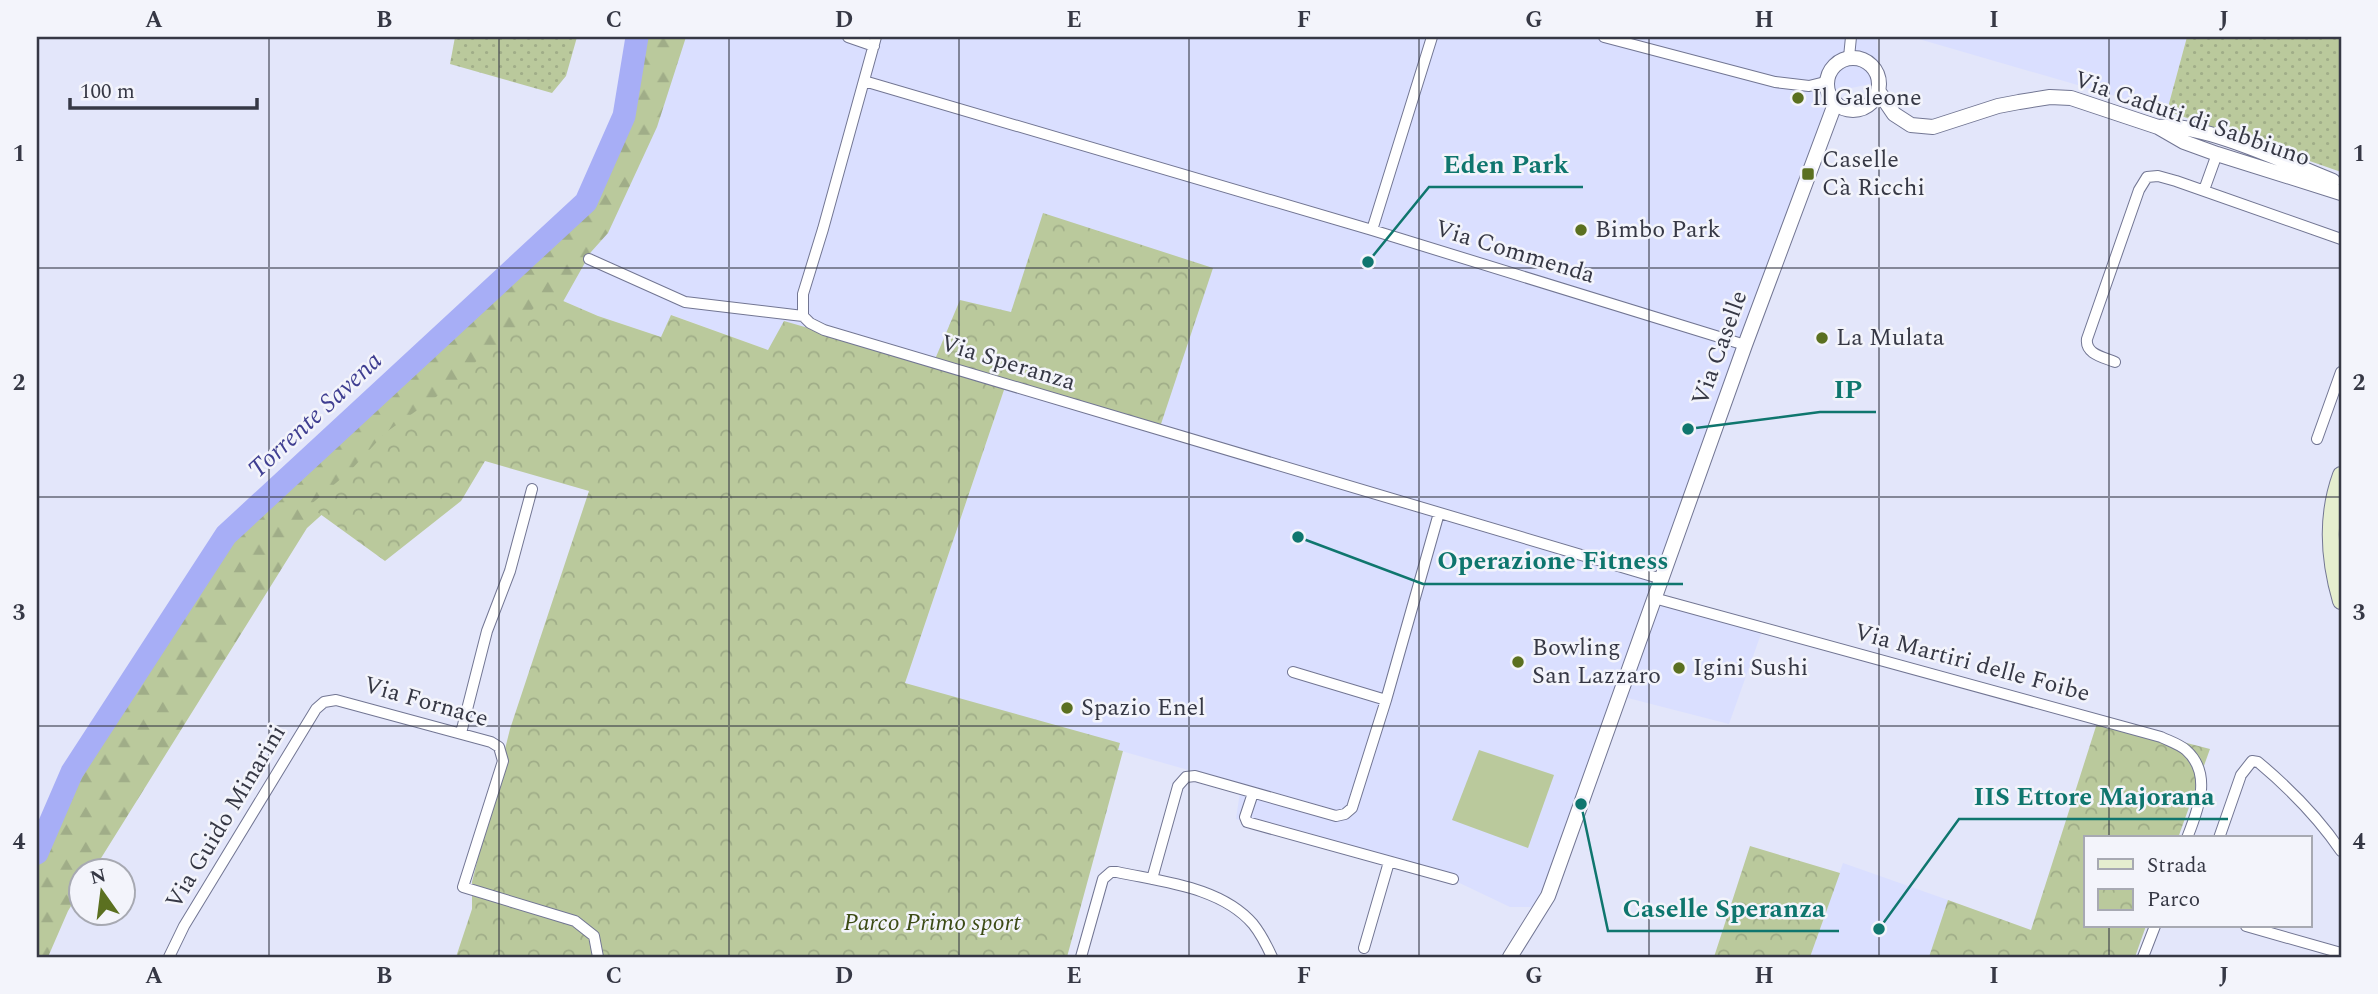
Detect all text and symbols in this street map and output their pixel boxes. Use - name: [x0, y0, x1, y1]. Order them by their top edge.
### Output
- text: A: [145, 3, 163, 38]
- text: B: [376, 3, 392, 38]
- text: C: [606, 3, 622, 38]
- text: D: [835, 3, 853, 38]
- text: E: [1066, 3, 1082, 38]
- text: F: [1297, 3, 1311, 38]
- text: G: [1525, 3, 1543, 38]
- text: H: [1754, 3, 1774, 38]
- text: I: [1989, 3, 1999, 38]
- text: J: [2219, 3, 2229, 38]
- street label: Via Caduti di Sabbiuno: [2069, 62, 2315, 176]
- scale bar: [70, 66, 257, 110]
- text: 100 m: [80, 76, 135, 108]
- place label: Il Galeone: [1812, 80, 1922, 116]
- marker: Il Galeone: [1790, 90, 1806, 106]
- text: 1: [13, 137, 25, 172]
- text: 1: [2353, 137, 2365, 172]
- callout: Eden Park: [1429, 140, 1583, 187]
- place label: Caselle Cà Ricchi: [1822, 142, 1925, 206]
- text: Eden Park: [1443, 145, 1569, 185]
- marker: Caselle Cà Ricchi: [1800, 166, 1816, 182]
- street label: Via Commenda: [1431, 211, 1600, 293]
- place label: Bimbo Park: [1595, 212, 1721, 248]
- marker: Bimbo Park: [1573, 222, 1589, 238]
- street label: Via Caselle: [1683, 286, 1757, 410]
- place label: La Mulata: [1836, 320, 1945, 356]
- street label: Via Speranza: [936, 325, 1080, 401]
- marker: La Mulata: [1814, 330, 1830, 346]
- water label: Torrente Savena: [239, 342, 391, 488]
- callout: IP: [1820, 365, 1876, 412]
- text: 2: [13, 366, 26, 401]
- text: 2: [2353, 366, 2366, 401]
- text: IP: [1834, 370, 1862, 410]
- callout: Operazione Fitness: [1423, 537, 1683, 584]
- text: Operazione Fitness: [1437, 541, 1669, 581]
- text: 3: [13, 596, 26, 631]
- text: 3: [2353, 596, 2366, 631]
- street label: Via Martiri delle Foibe: [1850, 614, 2094, 712]
- place label: Bowling San Lazzaro: [1532, 630, 1661, 694]
- place label: Igini Sushi: [1693, 650, 1808, 686]
- marker: Bowling San Lazzaro: [1510, 654, 1526, 670]
- marker: Igini Sushi: [1671, 660, 1687, 676]
- street label: Via Fornace: [359, 667, 493, 737]
- place label: Spazio Enel: [1081, 690, 1205, 726]
- marker: Spazio Enel: [1059, 700, 1075, 716]
- street label: Via Guido Minarini: [157, 718, 295, 916]
- callout: IIS Ettore Majorana: [1959, 772, 2228, 819]
- text: IIS Ettore Majorana: [1973, 777, 2215, 817]
- text: 4: [13, 825, 26, 860]
- text: 4: [2353, 825, 2366, 860]
- legend: [2084, 836, 2312, 928]
- text: Strada: [2147, 850, 2208, 882]
- north arrow: [66, 858, 136, 928]
- text: N: [87, 861, 109, 893]
- callout: Caselle Speranza: [1608, 884, 1839, 931]
- text: Parco: [2147, 884, 2200, 916]
- text: Caselle Speranza: [1623, 889, 1826, 929]
- park label: Parco Primo sport: [843, 905, 1021, 941]
- text: A: [145, 959, 163, 994]
- text: B: [376, 959, 392, 994]
- text: C: [606, 959, 622, 994]
- text: D: [835, 959, 853, 994]
- text: E: [1066, 959, 1082, 994]
- text: F: [1297, 959, 1311, 994]
- text: G: [1525, 959, 1543, 994]
- text: H: [1754, 959, 1774, 994]
- text: I: [1989, 959, 1999, 994]
- text: J: [2219, 959, 2229, 994]

